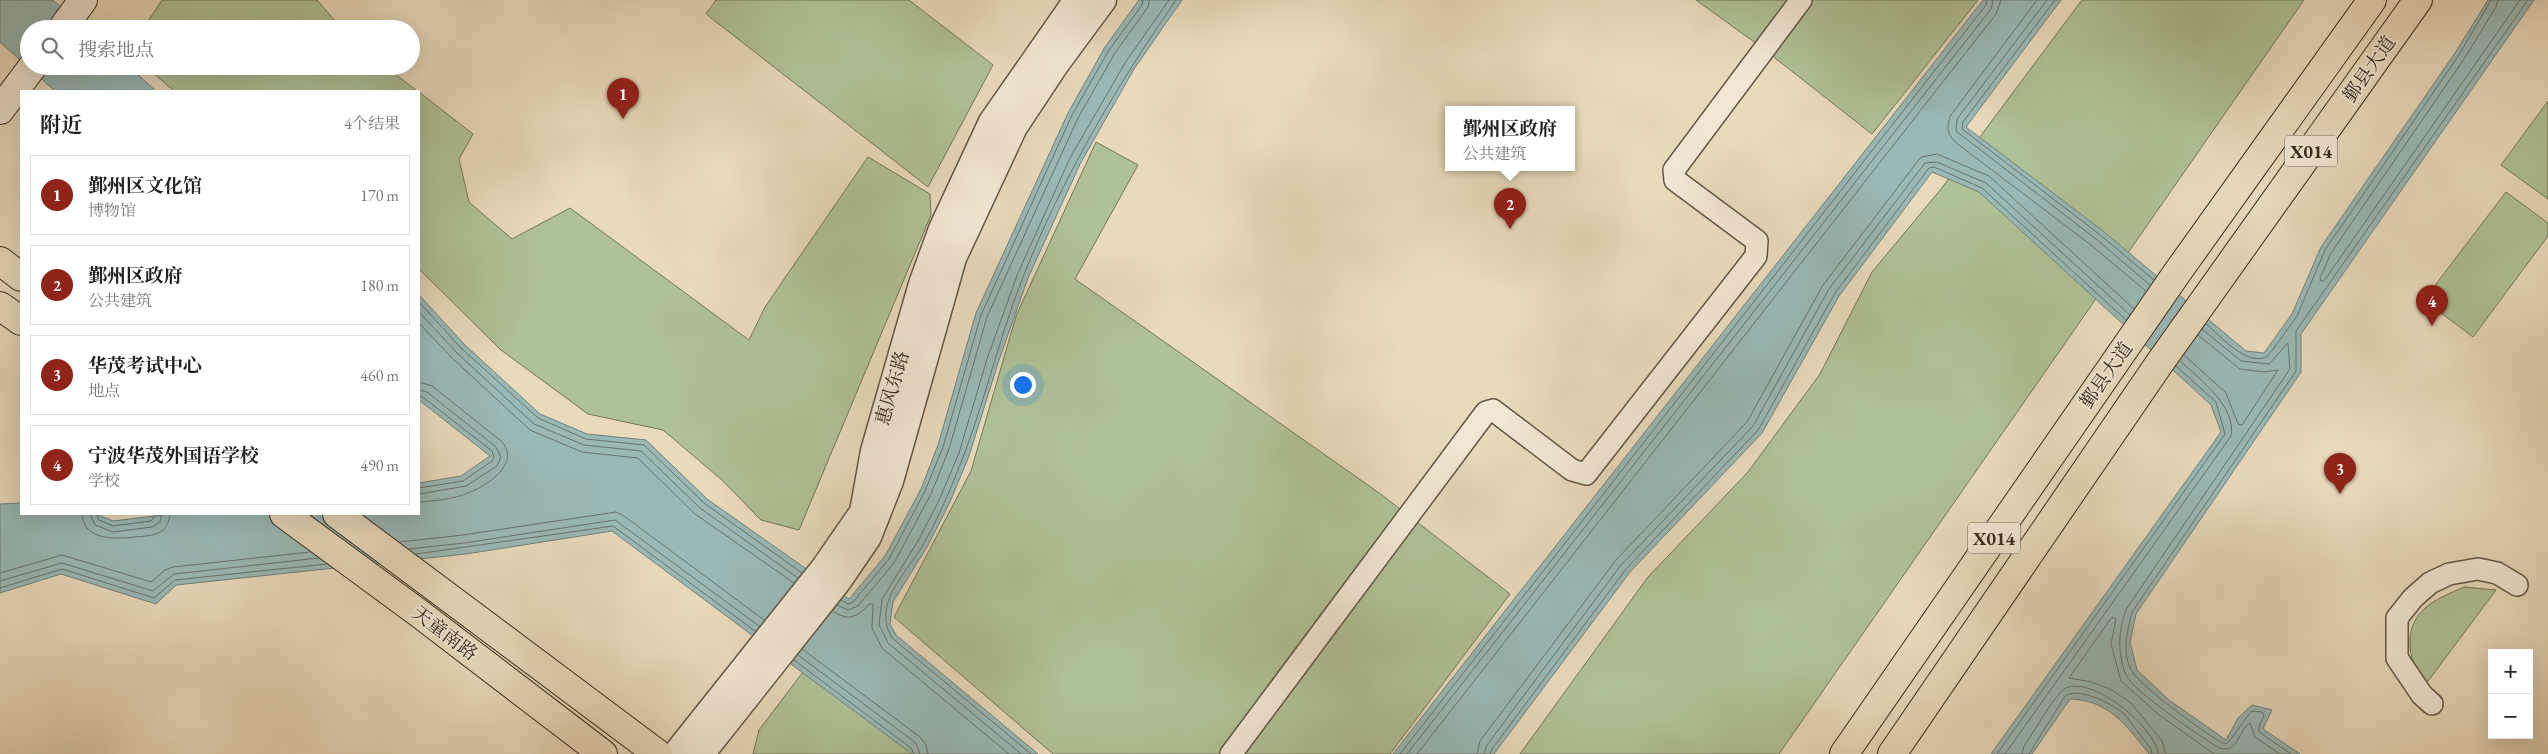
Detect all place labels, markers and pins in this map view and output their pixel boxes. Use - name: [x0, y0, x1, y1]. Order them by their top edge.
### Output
- pin: 1: [607, 78, 639, 119]
- pin: 2: [1494, 188, 1526, 229]
- pin: 4: [2416, 285, 2448, 326]
- pin: 3: [2324, 453, 2356, 494]

